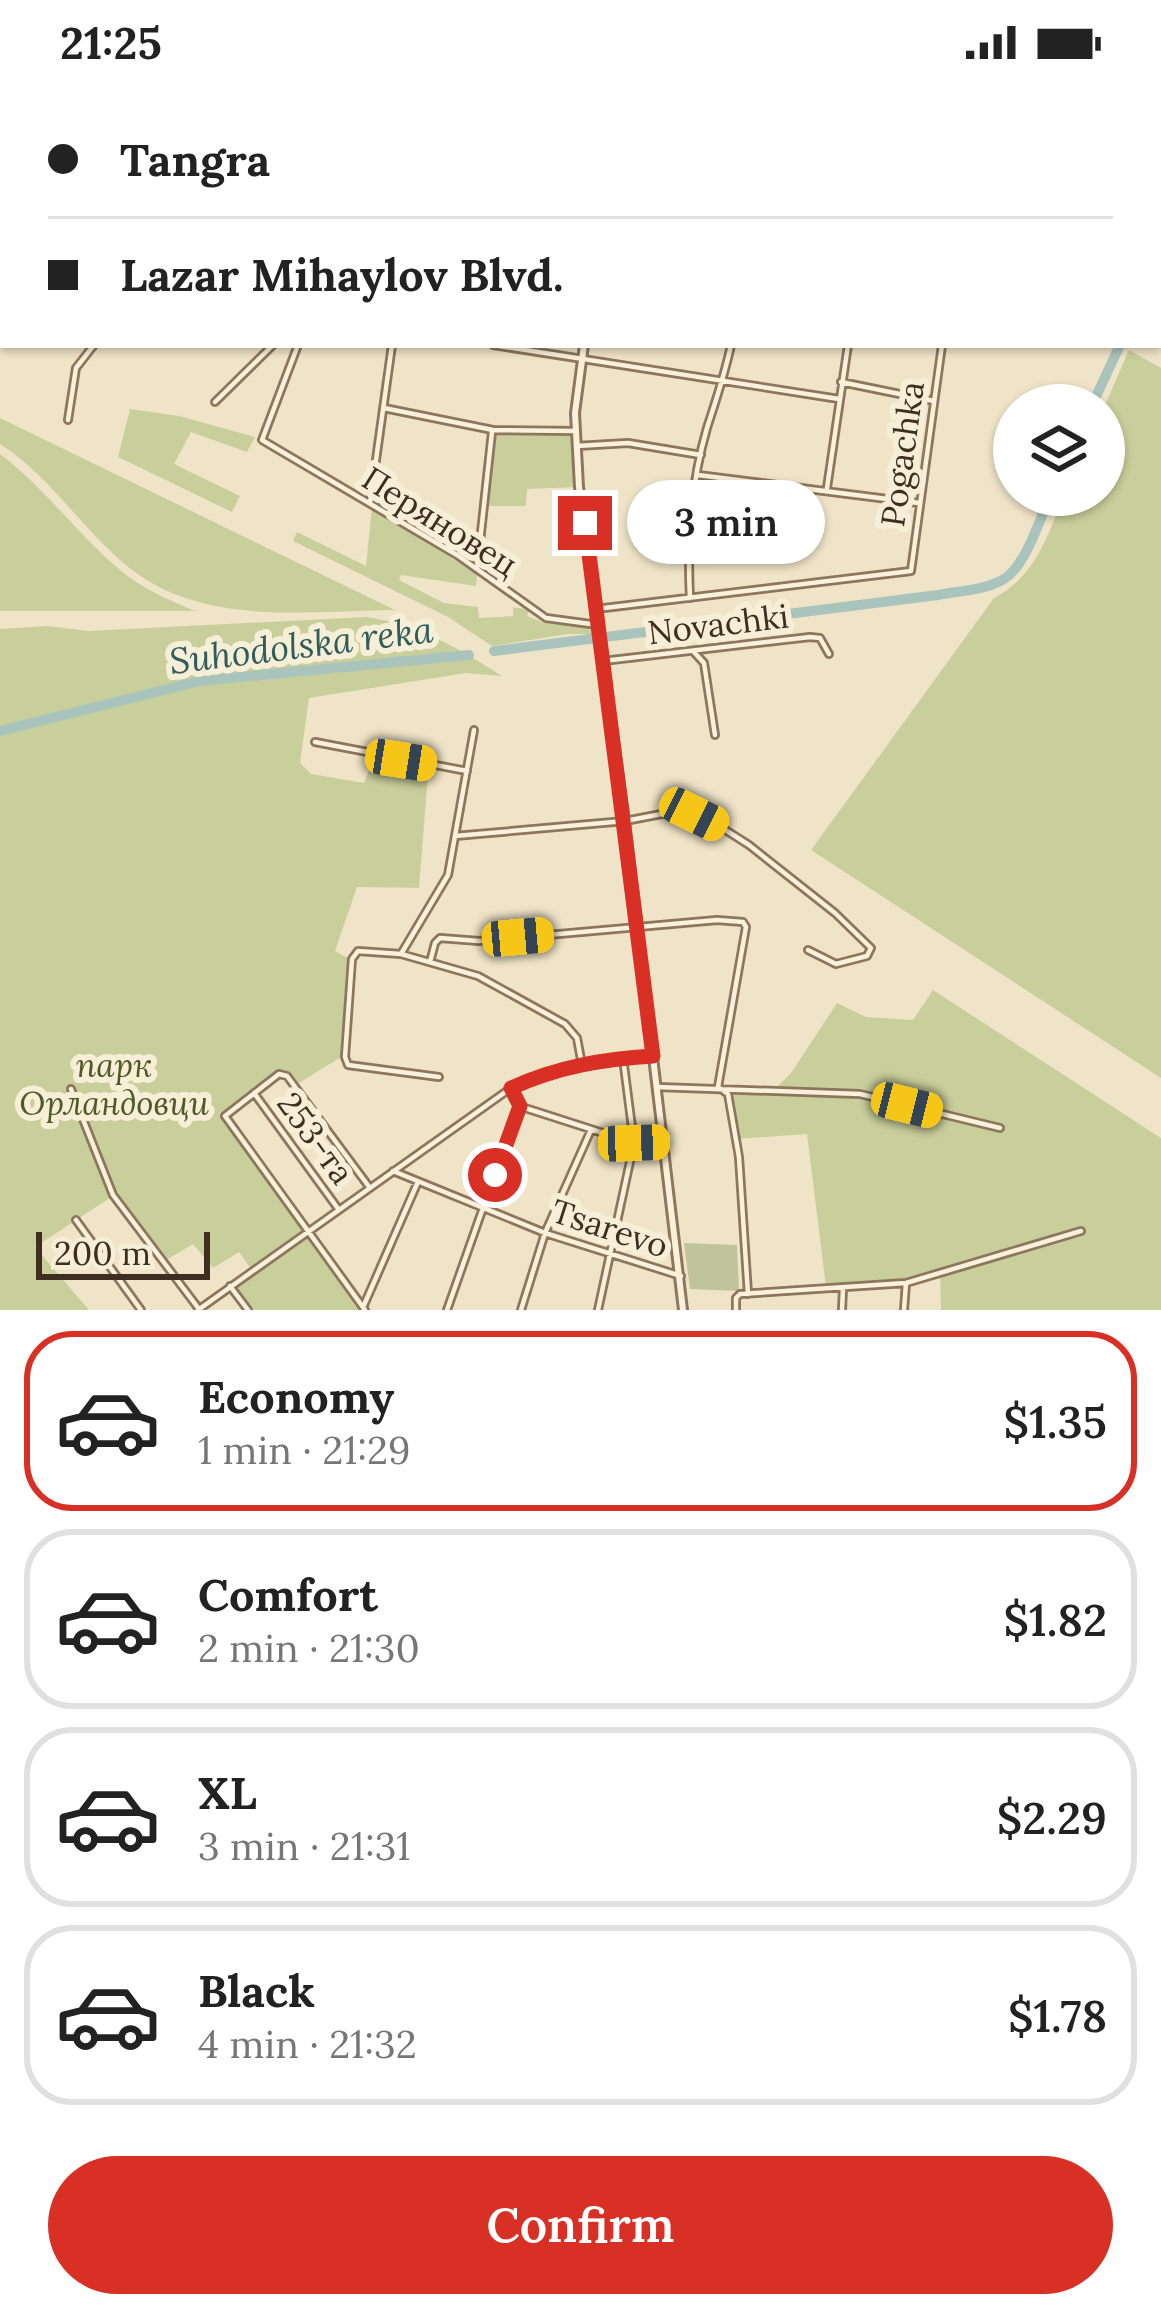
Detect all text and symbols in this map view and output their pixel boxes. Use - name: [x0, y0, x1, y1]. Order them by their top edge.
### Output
- text: 21:25: [60, 14, 162, 71]
- text: Tangra: [120, 131, 270, 188]
- text: Lazar Mihaylov Blvd.: [120, 246, 564, 303]
- street label: Pogachka: [871, 379, 933, 529]
- map controls: [993, 384, 1125, 516]
- button: layers: [993, 384, 1125, 516]
- street label: Перяновец: [355, 457, 525, 585]
- callout: 3 min: [627, 481, 825, 565]
- route end: [558, 496, 612, 550]
- text: 3 min: [674, 497, 778, 547]
- street label: Novachki: [645, 595, 791, 653]
- water label: Suhodolska reka: [167, 606, 436, 684]
- car: [363, 737, 439, 783]
- car: [654, 782, 734, 846]
- car: [481, 916, 555, 958]
- park label: парк Орландовци: [19, 1044, 209, 1124]
- car: [868, 1079, 946, 1131]
- street label: 253-та: [269, 1084, 363, 1192]
- car: [597, 1124, 671, 1162]
- route start: [468, 1148, 522, 1202]
- street label: Tsarevo: [546, 1189, 674, 1267]
- scale bar: [36, 1226, 210, 1279]
- text: 200 m: [54, 1232, 151, 1274]
- icon: car: [54, 1367, 162, 1475]
- text: Economy: [198, 1368, 394, 1425]
- text: $1.35: [1004, 1393, 1107, 1450]
- text: 1 min · 21:29: [198, 1425, 411, 1475]
- icon: car: [54, 1565, 162, 1673]
- text: Comfort: [198, 1566, 378, 1623]
- text: $1.82: [1003, 1591, 1107, 1648]
- text: 2 min · 21:30: [198, 1623, 420, 1673]
- icon: car: [54, 1763, 162, 1871]
- text: XL: [198, 1764, 257, 1821]
- text: $2.29: [997, 1789, 1107, 1846]
- text: 3 min · 21:31: [198, 1821, 411, 1871]
- icon: car: [54, 1961, 162, 2069]
- text: Black: [198, 1962, 315, 2019]
- text: $1.78: [1008, 1987, 1107, 2044]
- text: 4 min · 21:32: [198, 2019, 417, 2069]
- button: Confirm: [48, 2156, 1113, 2294]

